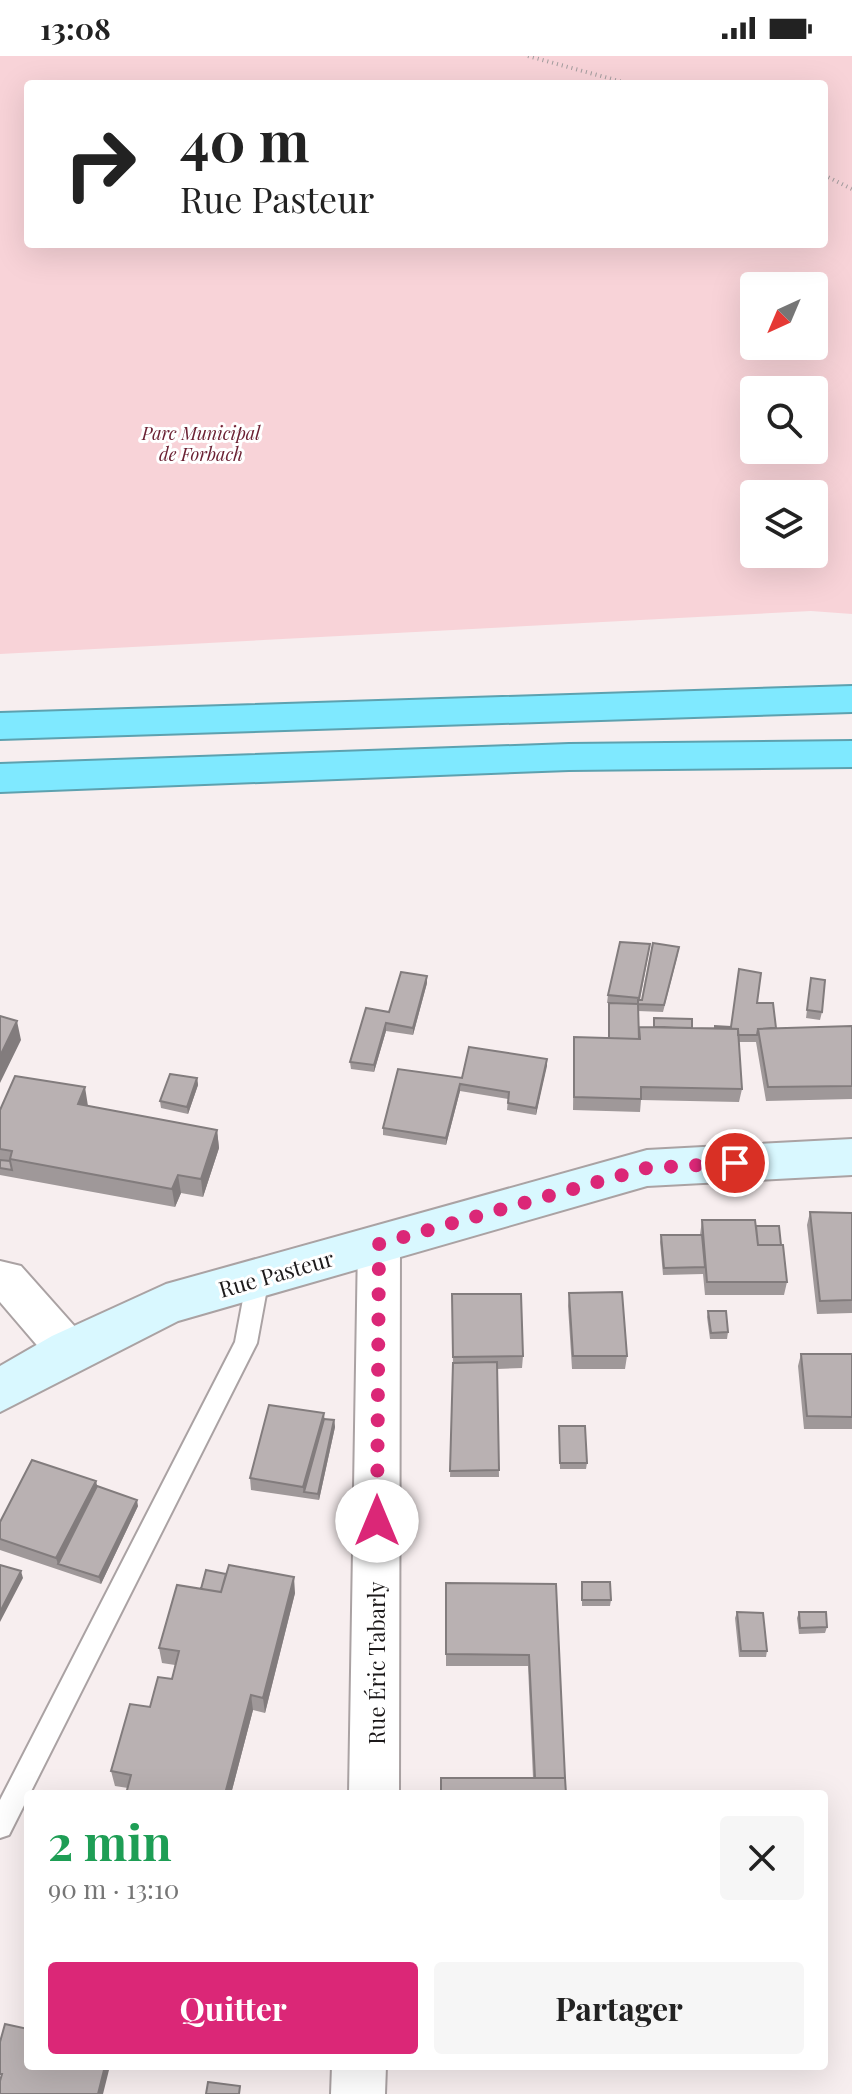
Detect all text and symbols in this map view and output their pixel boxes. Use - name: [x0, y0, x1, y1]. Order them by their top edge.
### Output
- text: 13:08: [40, 8, 111, 48]
- text: 40 m: [180, 102, 309, 177]
- icon: right: [48, 112, 152, 216]
- text: Rue Pasteur: [180, 174, 374, 222]
- north arrow: [740, 272, 828, 360]
- map controls: [740, 272, 828, 568]
- button: search: [740, 376, 828, 464]
- park label: Parc Municipal de Forbach: [141, 421, 261, 466]
- button: layers: [740, 480, 828, 568]
- pin: [701, 1129, 769, 1197]
- icon: arrive: [713, 1141, 757, 1185]
- street label: Rue Pasteur: [215, 1242, 337, 1304]
- position arrow: [335, 1479, 419, 1563]
- street label: Rue Éric Tabarly: [361, 1581, 391, 1745]
- text: 2 min: [48, 1809, 172, 1873]
- button: close: [720, 1816, 804, 1900]
- text: 90 m · 13:10: [48, 1871, 179, 1906]
- button: Quitter: [48, 1962, 418, 2054]
- button: Partager: [434, 1962, 804, 2054]

